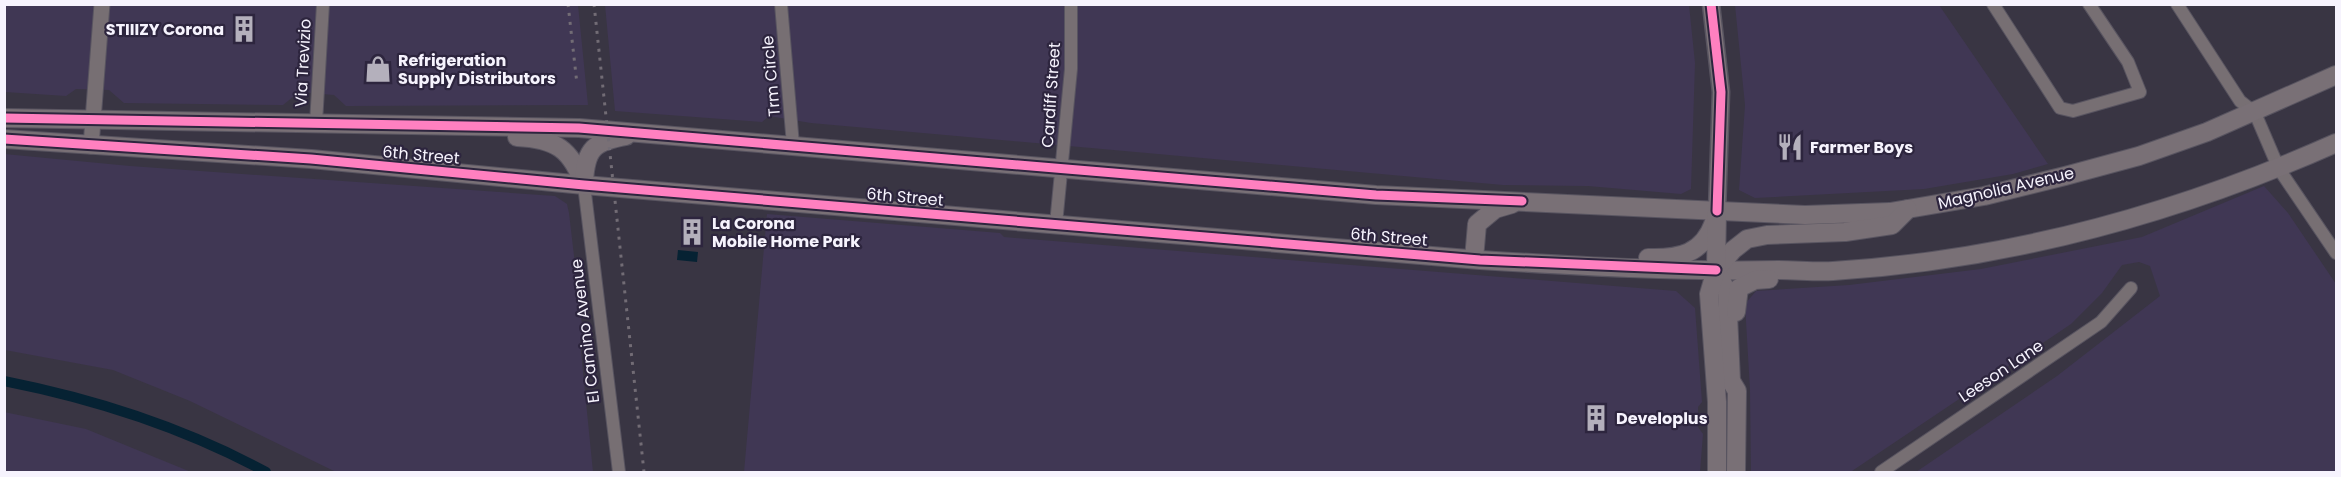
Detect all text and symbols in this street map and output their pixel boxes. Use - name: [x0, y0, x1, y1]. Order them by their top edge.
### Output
- building icon: STIIIZY Corona: [229, 14, 259, 44]
- place label: STIIIZY Corona: [106, 18, 224, 41]
- street label: Via Trevizio: [289, 18, 317, 108]
- street label: Trm Circle: [756, 34, 786, 117]
- street label: Cardiff Street: [1036, 41, 1066, 148]
- place label: Refrigeration Supply Distributors: [398, 49, 556, 90]
- shop icon: Refrigeration Supply Distributors: [363, 54, 393, 84]
- restaurant icon: Farmer Boys: [1775, 132, 1805, 162]
- place label: Farmer Boys: [1810, 136, 1913, 159]
- street label: 6th Street: [381, 140, 461, 170]
- street label: Magnolia Avenue: [1936, 161, 2076, 215]
- street label: 6th Street: [865, 182, 945, 212]
- place label: La Corona Mobile Home Park: [712, 212, 860, 253]
- building icon: La Corona Mobile Home Park: [677, 217, 707, 247]
- street label: 6th Street: [1349, 222, 1429, 252]
- street label: El Camino Avenue: [565, 258, 605, 404]
- street label: Leeson Lane: [1954, 334, 2048, 408]
- building icon: Developlus: [1581, 403, 1611, 433]
- place label: Developlus: [1616, 407, 1708, 430]

